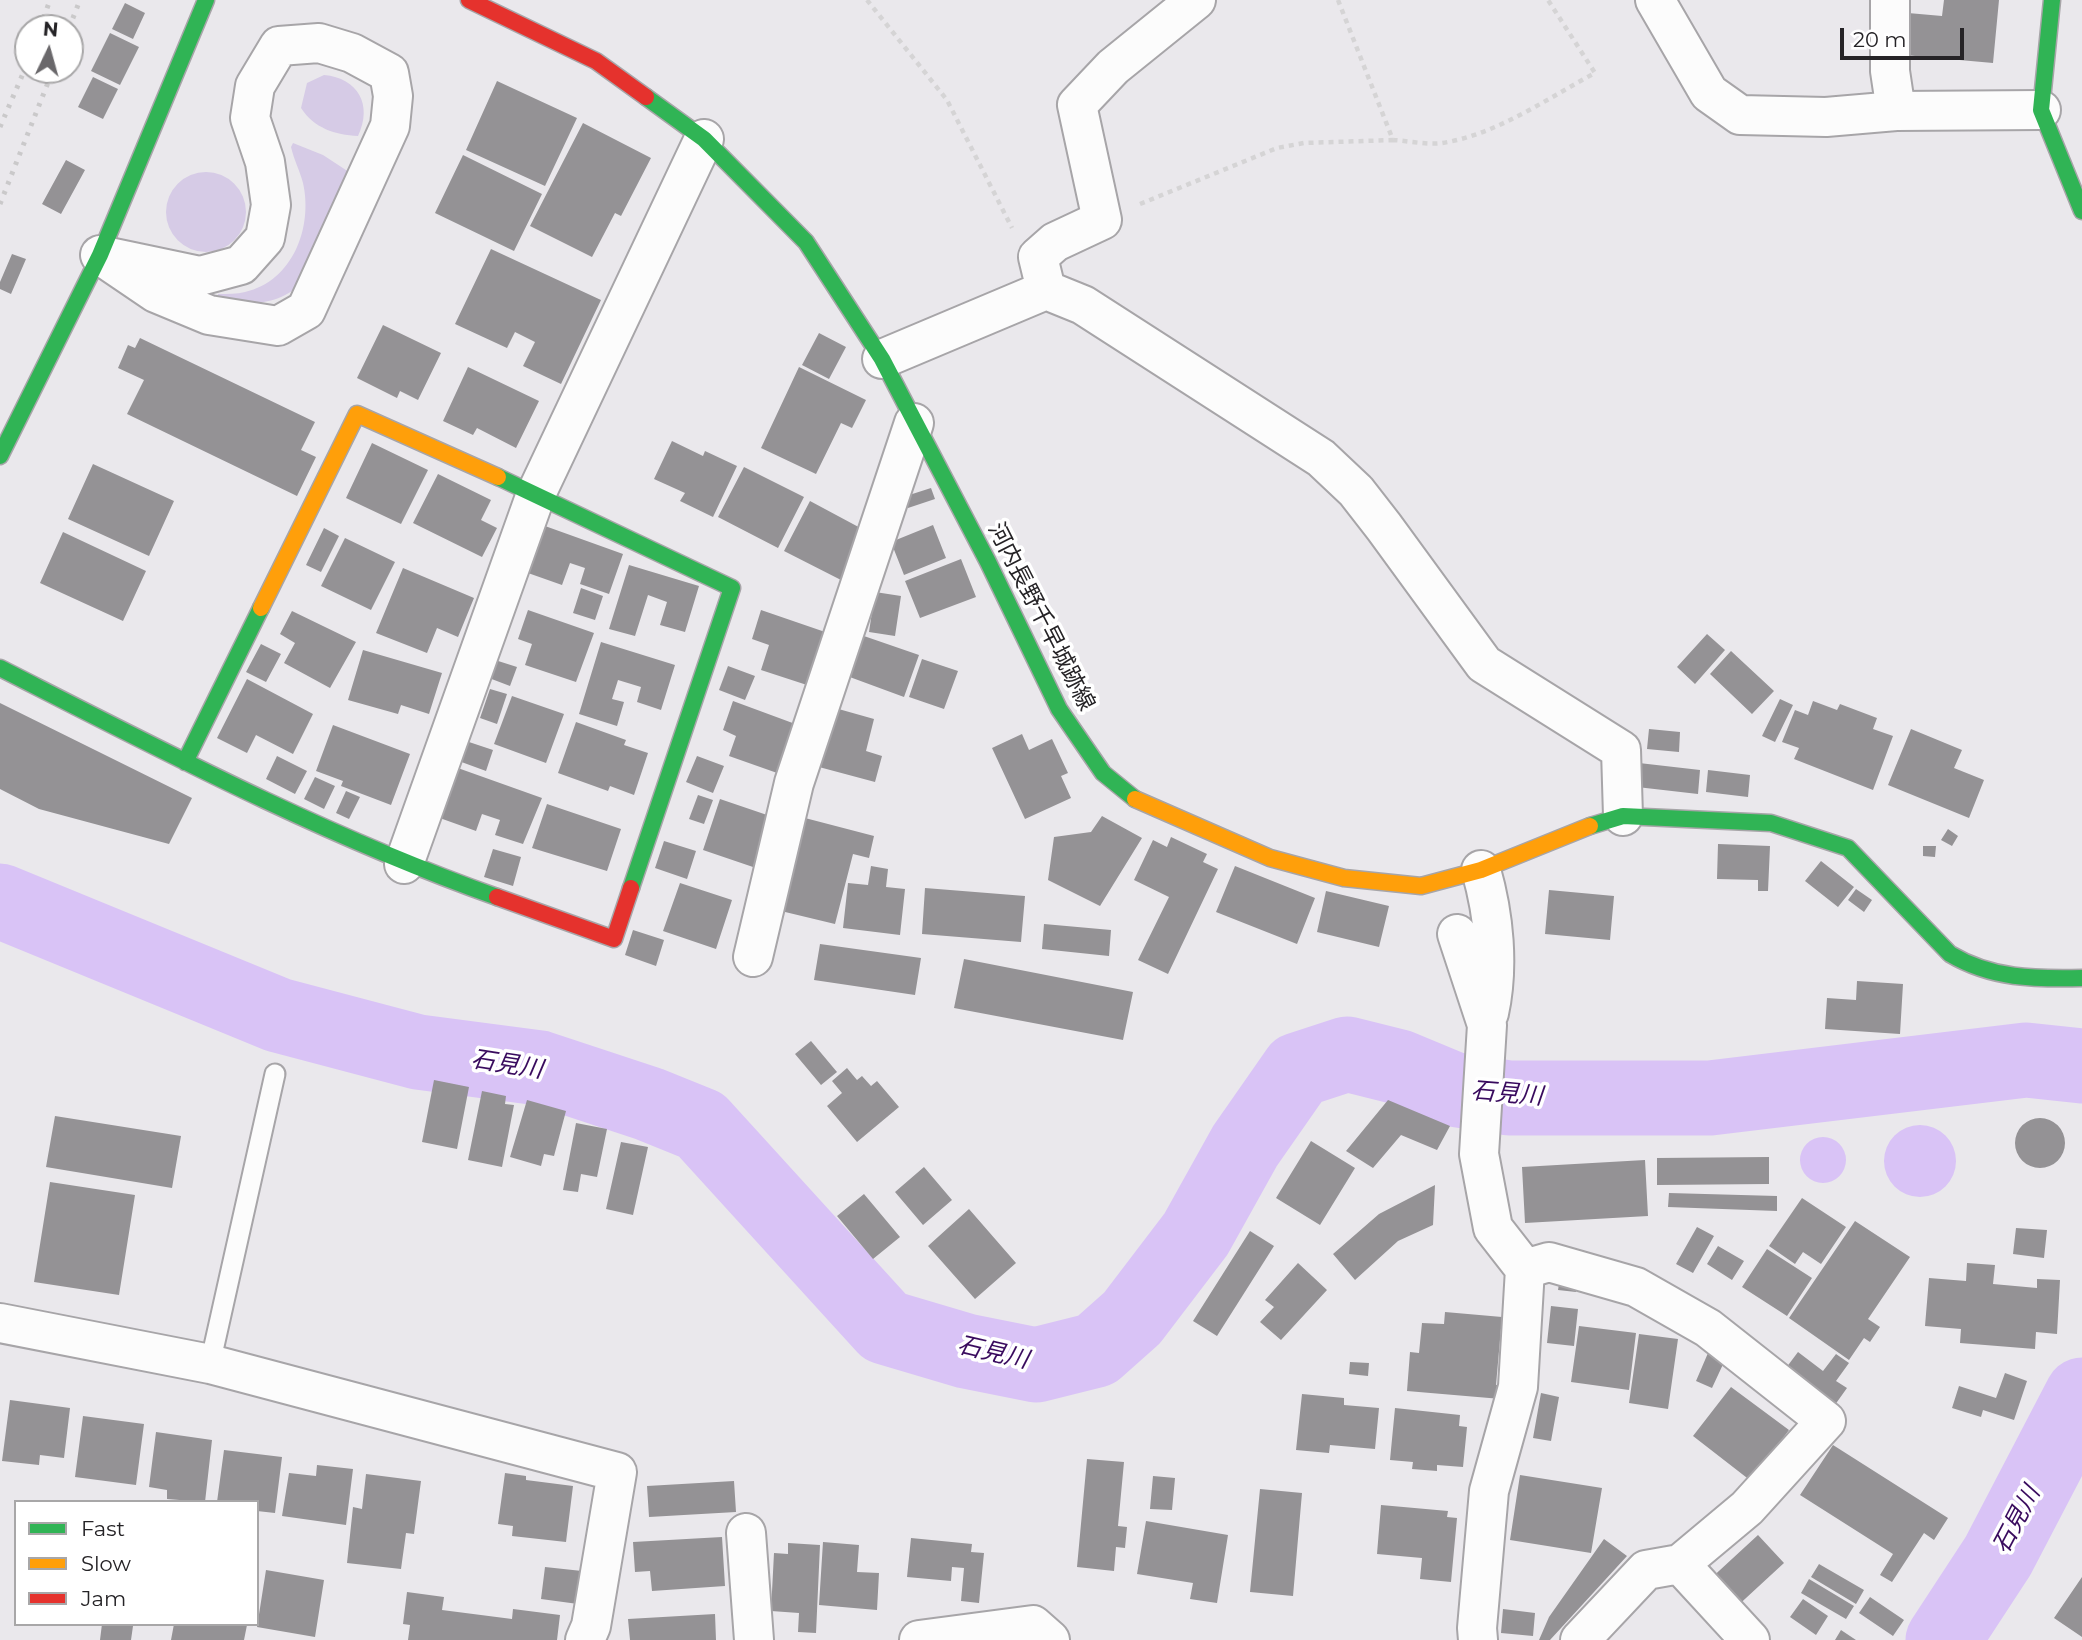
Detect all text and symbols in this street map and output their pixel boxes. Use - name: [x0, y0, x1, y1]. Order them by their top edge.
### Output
- north arrow: [14, 14, 84, 84]
- scale bar: [1844, 14, 1968, 58]
- text: N: [42, 17, 59, 42]
- text: 20 m: [1853, 27, 1907, 52]
- street label: 河内長野千早城跡線: [982, 519, 1100, 715]
- water label: 石見川: [469, 1045, 545, 1085]
- water label: 石見川: [1470, 1077, 1544, 1111]
- water label: 石見川: [955, 1331, 1031, 1375]
- water label: 石見川: [1987, 1481, 2047, 1559]
- legend: [14, 1500, 259, 1626]
- text: Fast: [81, 1516, 125, 1541]
- text: Slow: [81, 1551, 131, 1576]
- text: Jam: [81, 1586, 126, 1611]

